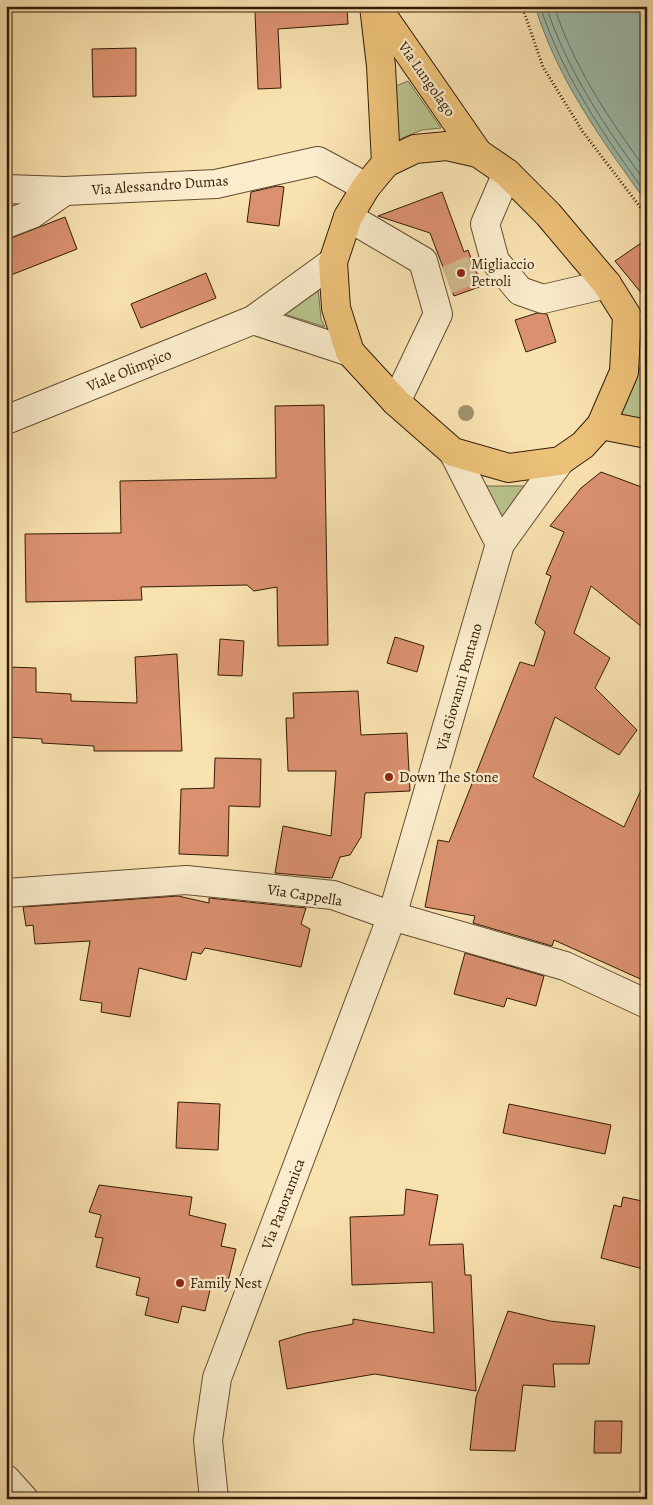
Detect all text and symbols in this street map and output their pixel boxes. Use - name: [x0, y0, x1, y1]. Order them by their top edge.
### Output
- street label: Via Lungolago: [393, 37, 460, 120]
- street label: Via Alessandro Dumas: [90, 170, 229, 200]
- place label: Migliaccio Petroli: [471, 254, 534, 291]
- marker: Migliaccio Petroli: [455, 267, 467, 279]
- street label: Viale Olimpico: [83, 344, 174, 396]
- street label: Via Giovanni Pontano: [431, 621, 487, 754]
- place label: Down The Stone: [399, 767, 499, 787]
- marker: Down The Stone: [383, 771, 395, 783]
- street label: Via Cappella: [265, 879, 344, 911]
- street label: Via Panoramica: [256, 1156, 310, 1253]
- place label: Family Nest: [190, 1273, 262, 1293]
- marker: Family Nest: [174, 1277, 186, 1289]

